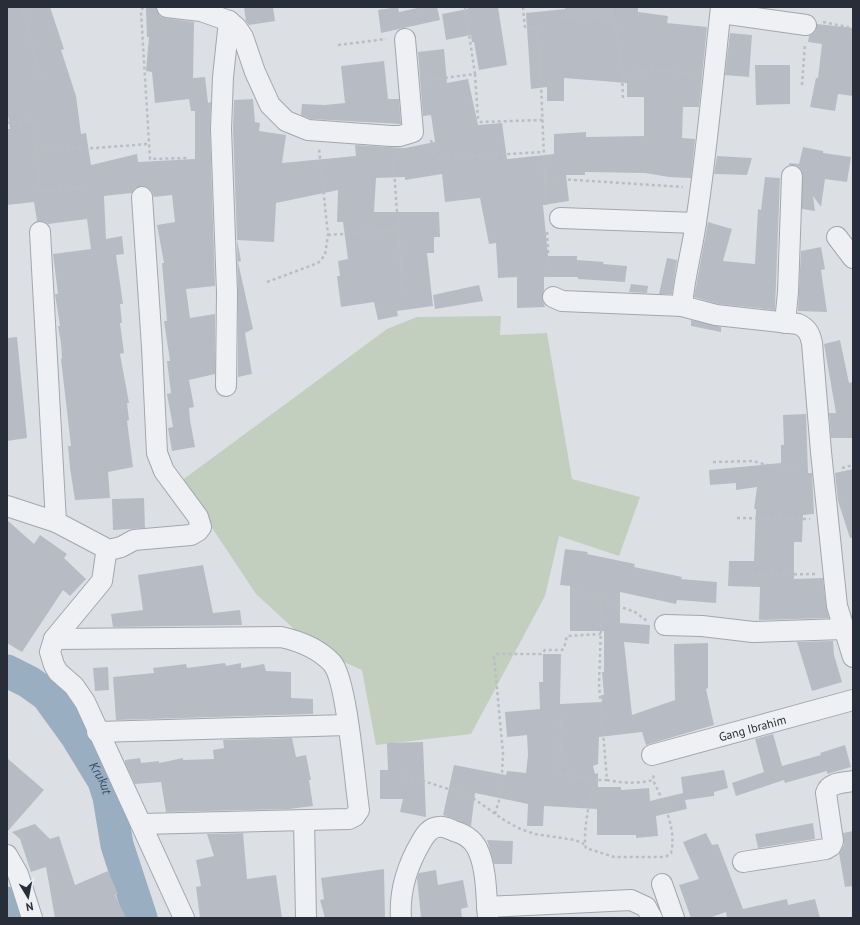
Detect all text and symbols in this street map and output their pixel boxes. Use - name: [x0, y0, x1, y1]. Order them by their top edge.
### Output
- street label: Gang Ibrahim: [717, 711, 788, 744]
- water label: Krukut: [86, 758, 116, 797]
- north arrow: [8, 877, 48, 917]
- text: N: [25, 899, 35, 914]

